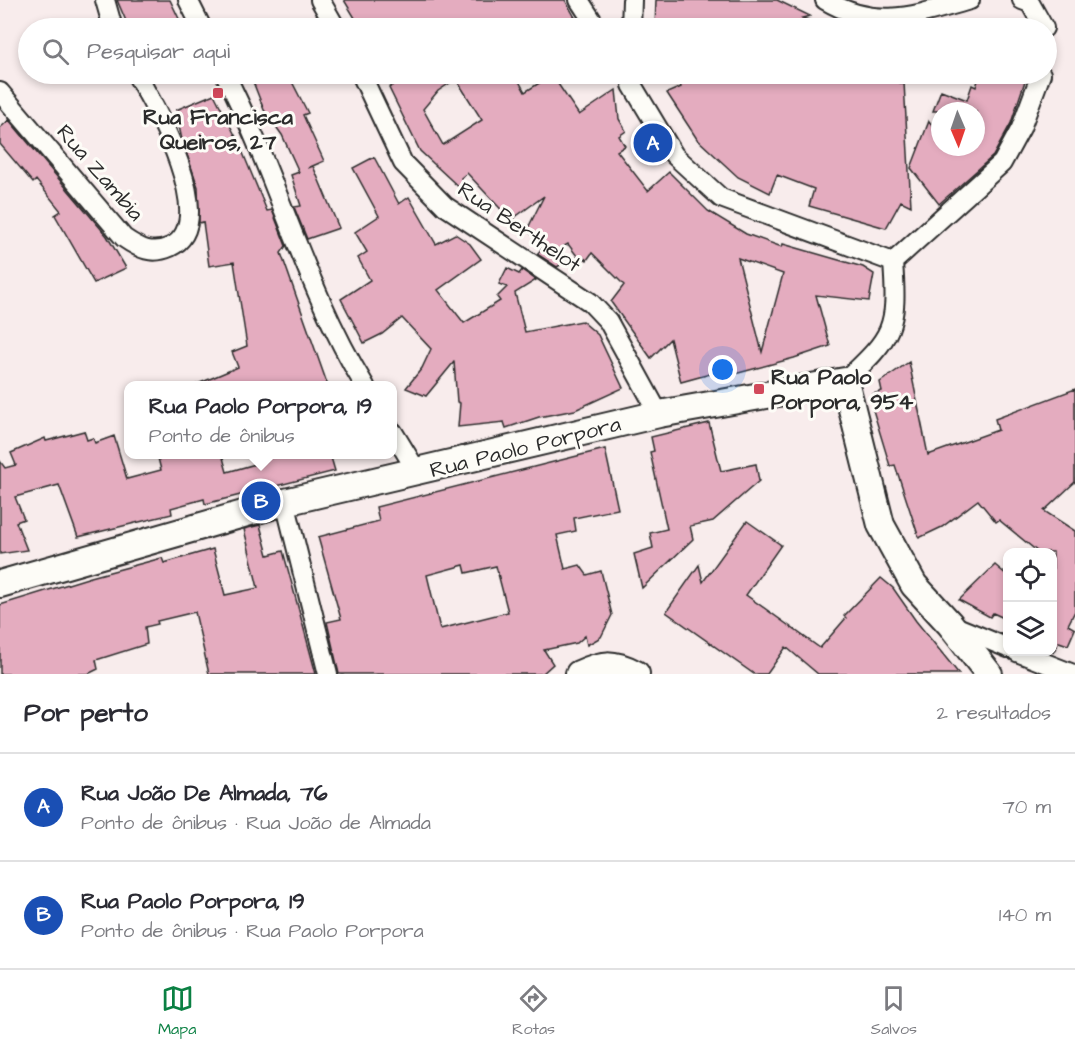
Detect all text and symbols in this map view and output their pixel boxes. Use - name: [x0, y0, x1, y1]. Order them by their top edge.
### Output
- search box: [18, 18, 1057, 84]
- icon: search: [39, 35, 72, 68]
- text: Pesquisar aqui: [87, 36, 230, 67]
- marker: Rua Francisca Queiros, 27: [211, 86, 225, 100]
- place label: Rua Francisca Queiros, 27: [143, 102, 294, 158]
- north arrow: [931, 102, 985, 156]
- street label: Rua Zambia: [49, 118, 151, 228]
- pin: A: [634, 120, 672, 166]
- street label: Rua Berthelot: [451, 174, 587, 280]
- your location: [708, 355, 737, 384]
- place label: Rua Paolo Porpora, 954: [771, 362, 914, 418]
- popup: [124, 381, 397, 459]
- marker: Rua Paolo Porpora, 954: [752, 382, 766, 396]
- text: Rua Paolo Porpora, 19: [149, 391, 372, 422]
- street label: Rua Paolo Porpora: [427, 409, 624, 486]
- text: Ponto de ônibus: [149, 422, 295, 450]
- pin: B: [242, 478, 280, 524]
- map controls: [1003, 548, 1057, 656]
- button: locate: [1003, 548, 1057, 602]
- button: layers: [1003, 602, 1057, 656]
- text: Por perto: [24, 695, 148, 731]
- text: 2 resultados: [937, 699, 1051, 727]
- text: Rua João De Almada, 76: [81, 778, 328, 809]
- text: A: [37, 793, 50, 821]
- text: 70 m: [1003, 793, 1051, 821]
- text: Ponto de ônibus · Rua João de Almada: [81, 809, 431, 837]
- text: Rua Paolo Porpora, 19: [81, 886, 305, 917]
- text: B: [36, 901, 51, 929]
- text: 140 m: [999, 901, 1051, 929]
- text: Ponto de ônibus · Rua Paolo Porpora: [81, 917, 424, 945]
- tab: Mapa: [158, 982, 196, 1040]
- tab: Rotas: [512, 982, 555, 1040]
- tab: Salvos: [871, 982, 917, 1040]

